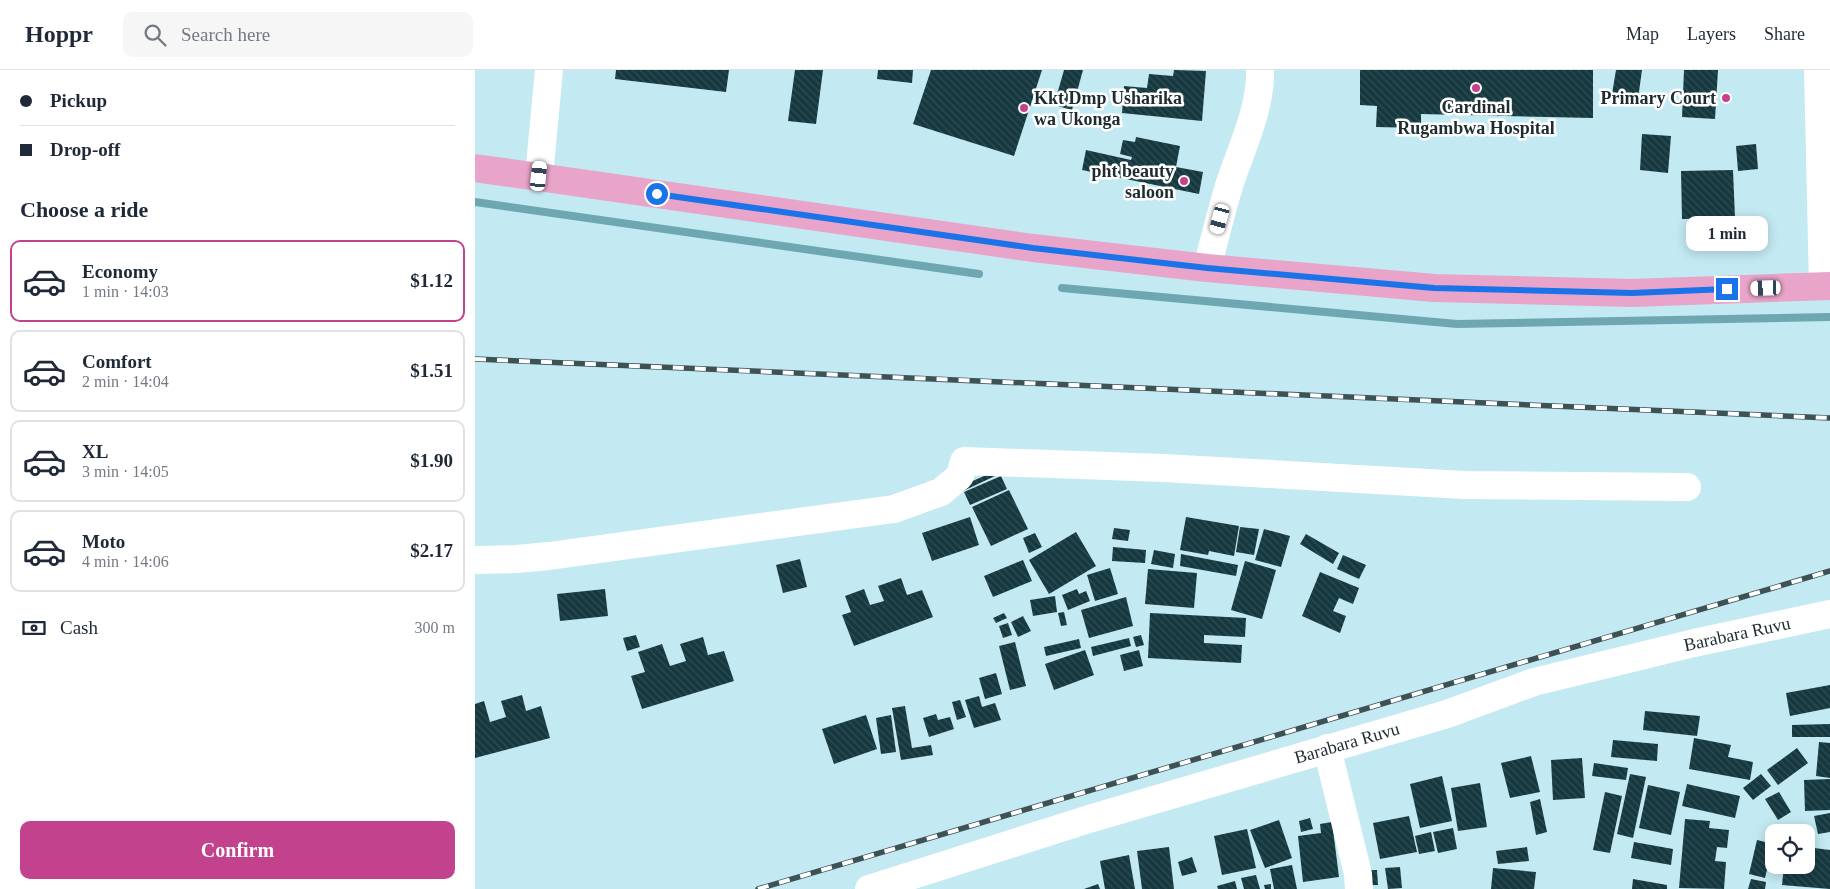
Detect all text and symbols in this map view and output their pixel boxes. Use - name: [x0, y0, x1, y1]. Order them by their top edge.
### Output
- search box: [123, 12, 473, 57]
- text: Hoppr: [25, 21, 93, 47]
- icon: search: [141, 21, 169, 49]
- text: Search here: [181, 24, 270, 45]
- text: Map: [1626, 24, 1659, 44]
- text: Layers: [1687, 24, 1736, 44]
- text: Share: [1764, 24, 1805, 44]
- marker: Cardinal Rugambwa Hospital: [1470, 82, 1482, 94]
- place label: Kkt Dmp Usharika wa Ukonga: [1034, 88, 1182, 129]
- place label: Primary Court: [1601, 88, 1716, 108]
- text: Pickup: [50, 90, 107, 111]
- marker: Primary Court: [1720, 92, 1732, 104]
- place label: Cardinal Rugambwa Hospital: [1397, 97, 1555, 138]
- marker: Kkt Dmp Usharika wa Ukonga: [1018, 102, 1030, 114]
- text: Drop-off: [50, 139, 120, 160]
- car: [529, 160, 548, 192]
- place label: pht beauty saloon: [1091, 161, 1174, 202]
- marker: pht beauty saloon: [1178, 175, 1190, 187]
- route start: [646, 183, 668, 205]
- text: Choose a ride: [20, 197, 148, 222]
- car: [1208, 203, 1231, 235]
- callout: 1 min: [1686, 216, 1768, 252]
- text: 1 min: [1708, 225, 1746, 242]
- icon: car: [22, 259, 67, 304]
- text: Economy: [82, 261, 158, 282]
- text: $1.12: [410, 270, 453, 291]
- route end: [1716, 278, 1738, 300]
- car: [1750, 280, 1781, 296]
- text: 1 min · 14:03: [82, 283, 169, 300]
- icon: car: [22, 349, 67, 394]
- text: Comfort: [82, 351, 152, 372]
- text: $1.51: [410, 360, 453, 381]
- text: 2 min · 14:04: [82, 373, 169, 390]
- icon: car: [22, 439, 67, 484]
- text: XL: [82, 441, 108, 462]
- text: $1.90: [410, 450, 453, 471]
- text: 3 min · 14:05: [82, 463, 169, 480]
- icon: car: [22, 529, 67, 574]
- text: Moto: [82, 531, 125, 552]
- text: $2.17: [410, 540, 453, 561]
- text: 4 min · 14:06: [82, 553, 169, 570]
- street label: Barabara Ruvu: [1682, 613, 1792, 655]
- icon: cash: [20, 614, 48, 642]
- text: Cash: [60, 617, 98, 638]
- text: 300 m: [415, 619, 455, 636]
- street label: Barabara Ruvu: [1292, 718, 1402, 768]
- button: Confirm: [20, 821, 455, 879]
- map controls: [1765, 824, 1815, 874]
- button: locate: [1765, 824, 1815, 874]

